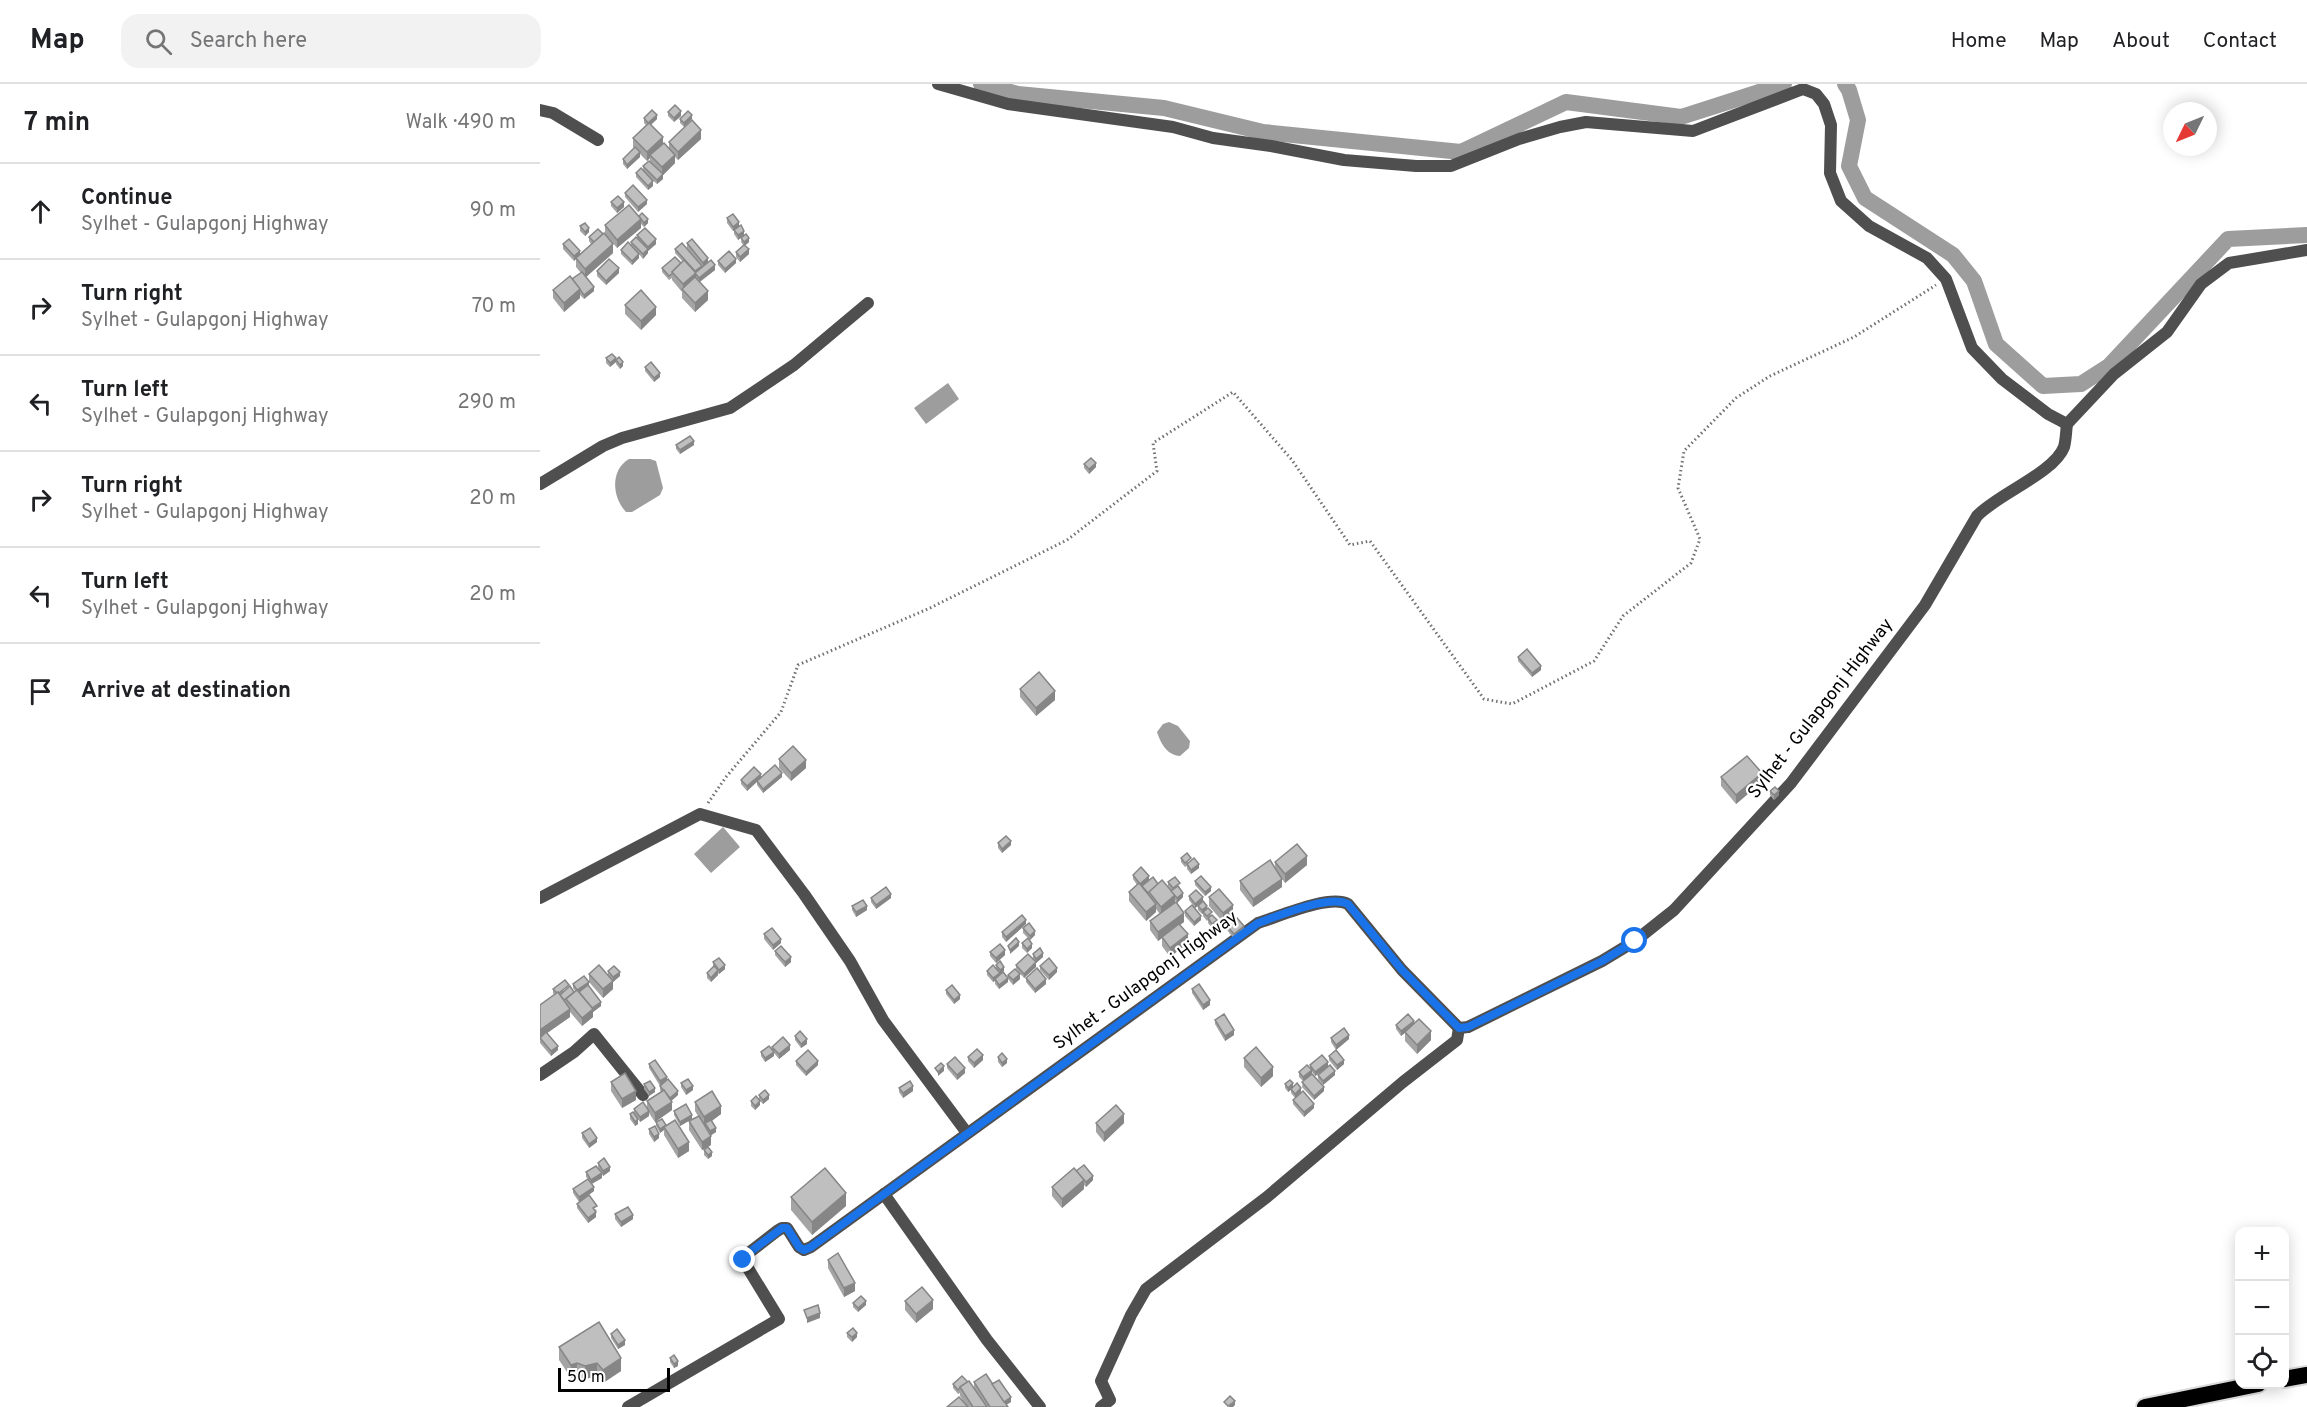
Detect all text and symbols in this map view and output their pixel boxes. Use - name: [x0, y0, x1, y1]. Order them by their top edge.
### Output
- search box: [121, 14, 541, 68]
- text: Map: [30, 23, 85, 59]
- icon: search: [142, 25, 175, 58]
- text: Search here: [190, 28, 307, 55]
- text: Home: [1951, 28, 2007, 55]
- text: Map: [2040, 28, 2079, 55]
- text: About: [2112, 28, 2170, 55]
- text: Contact: [2203, 28, 2277, 55]
- north arrow: [2163, 102, 2217, 156]
- text: 7 min: [24, 107, 90, 140]
- text: Walk · 490 m: [406, 110, 516, 136]
- text: Continue: [81, 185, 172, 212]
- icon: ahead: [24, 195, 57, 228]
- text: 90 m: [470, 198, 516, 224]
- text: Sylhet - Gulapgonj Highway: [81, 212, 329, 238]
- text: Turn right: [81, 281, 183, 308]
- icon: right: [24, 291, 57, 324]
- text: 70 m: [472, 294, 516, 320]
- text: Sylhet - Gulapgonj Highway: [81, 308, 329, 334]
- text: Turn left: [81, 377, 169, 404]
- icon: left: [24, 387, 57, 420]
- text: 290 m: [458, 390, 516, 416]
- text: Sylhet - Gulapgonj Highway: [81, 404, 329, 430]
- text: Turn right: [81, 473, 183, 500]
- icon: right: [24, 483, 57, 516]
- text: 20 m: [469, 486, 516, 512]
- text: Sylhet - Gulapgonj Highway: [81, 500, 329, 526]
- text: Turn left: [81, 569, 169, 596]
- icon: left: [24, 579, 57, 612]
- text: 20 m: [469, 582, 516, 608]
- text: Sylhet - Gulapgonj Highway: [81, 596, 329, 622]
- street label: Sylhet - Gulapgonj Highway: [1743, 614, 1899, 804]
- icon: arrive: [24, 675, 57, 708]
- text: Arrive at destination: [81, 678, 291, 705]
- street label: Sylhet - Gulapgonj Highway: [1049, 906, 1243, 1056]
- route start: [1621, 927, 1647, 953]
- map controls: [2235, 1227, 2289, 1389]
- button: +: [2235, 1227, 2289, 1281]
- route end: [729, 1246, 755, 1272]
- button: −: [2235, 1281, 2289, 1335]
- button: locate: [2235, 1335, 2289, 1389]
- scale bar: [558, 1365, 670, 1392]
- text: 50 m: [567, 1368, 605, 1388]

